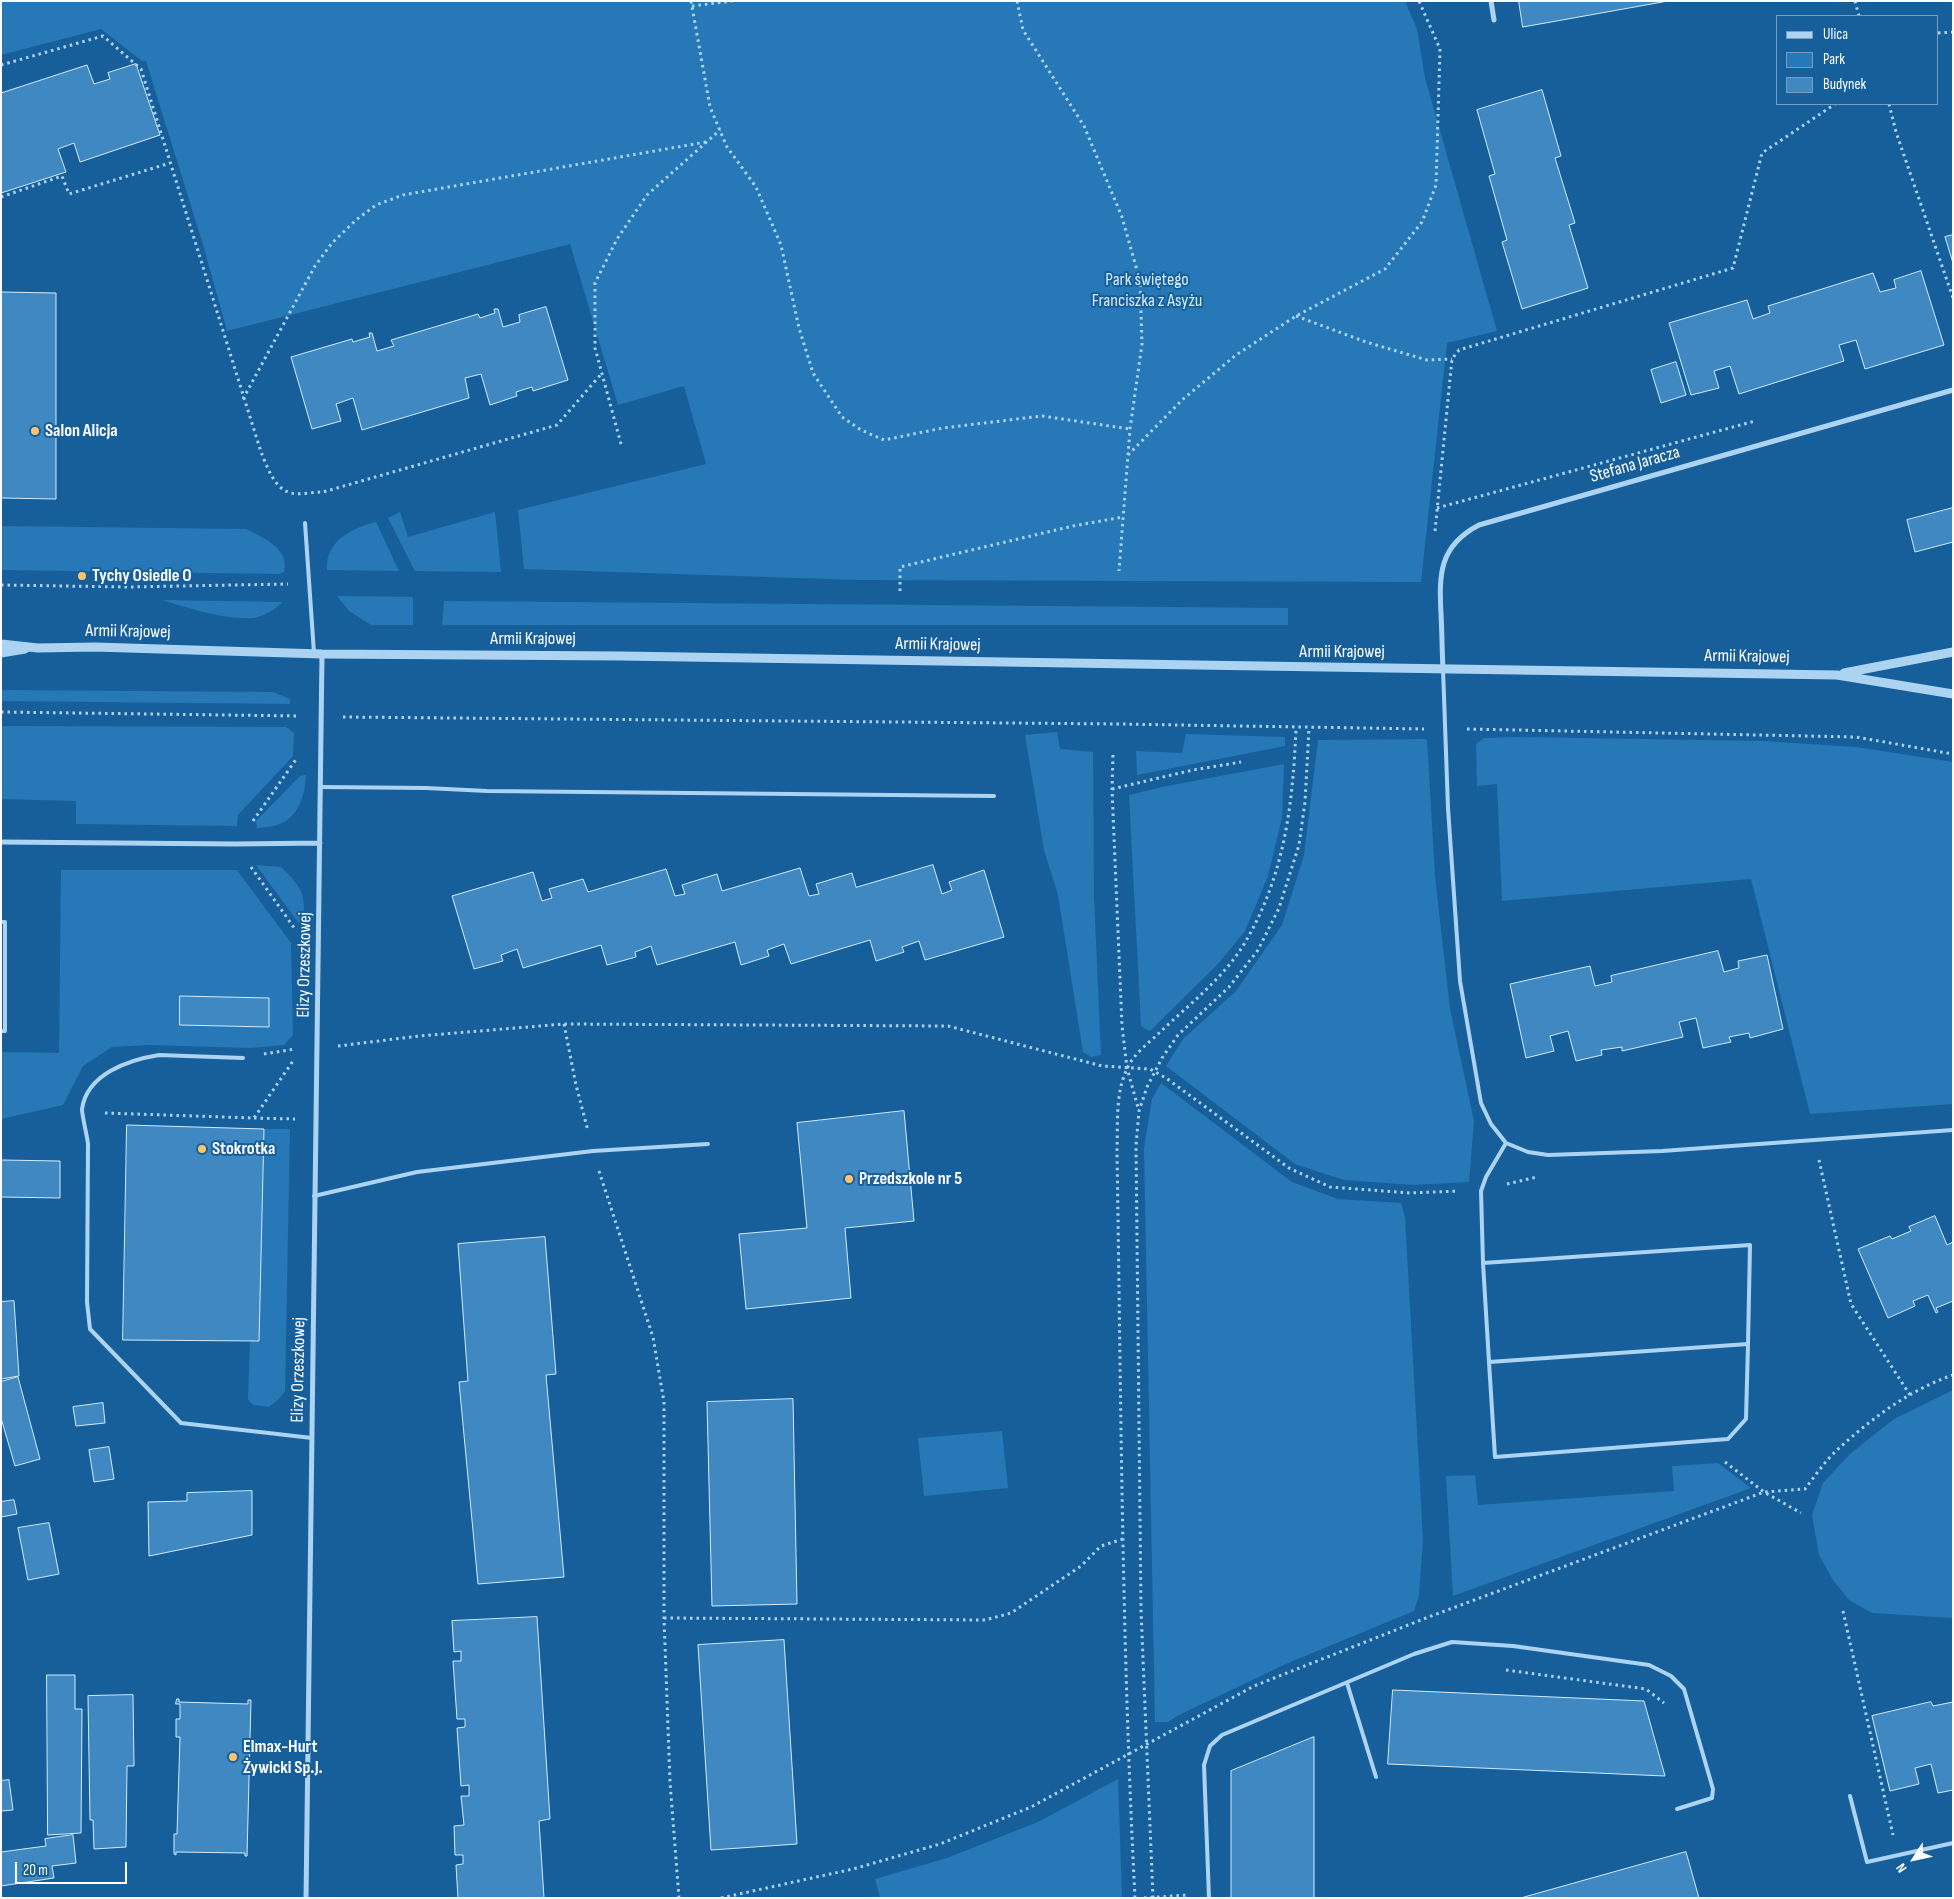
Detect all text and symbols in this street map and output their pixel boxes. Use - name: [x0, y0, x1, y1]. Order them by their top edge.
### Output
- legend: [1776, 15, 1939, 105]
- text: Ulica: [1823, 25, 1848, 44]
- text: Park: [1823, 50, 1845, 69]
- text: Budynek: [1823, 75, 1866, 94]
- park label: Park świętego Franciszka z Asyżu: [1092, 269, 1202, 312]
- place label: Salon Alicja: [45, 420, 118, 442]
- marker: Salon Alicja: [29, 425, 41, 437]
- street label: Stefana Jaracza: [1588, 442, 1682, 488]
- place label: Tychy Osiedle O: [92, 565, 192, 587]
- marker: Tychy Osiedle O: [76, 570, 88, 582]
- street label: Armii Krajowej: [85, 620, 171, 644]
- street label: Armii Krajowej: [490, 628, 576, 650]
- street label: Armii Krajowej: [895, 633, 981, 657]
- street label: Armii Krajowej: [1299, 641, 1385, 663]
- street label: Armii Krajowej: [1704, 645, 1790, 669]
- street label: Elizy Orzeszkowej: [293, 912, 317, 1018]
- place label: Stokrotka: [212, 1138, 275, 1160]
- marker: Stokrotka: [196, 1143, 208, 1155]
- place label: Przedszkole nr 5: [859, 1168, 962, 1190]
- marker: Przedszkole nr 5: [843, 1173, 855, 1185]
- street label: Elizy Orzeszkowej: [287, 1317, 311, 1423]
- place label: Elmax-Hurt Żywicki Sp.J.: [243, 1736, 323, 1778]
- marker: Elmax-Hurt Żywicki Sp.J.: [227, 1751, 239, 1763]
- north arrow: [1889, 1834, 1939, 1884]
- scale bar: [18, 1852, 130, 1884]
- text: N: [1892, 1860, 1910, 1876]
- text: 20 m: [23, 1861, 48, 1880]

